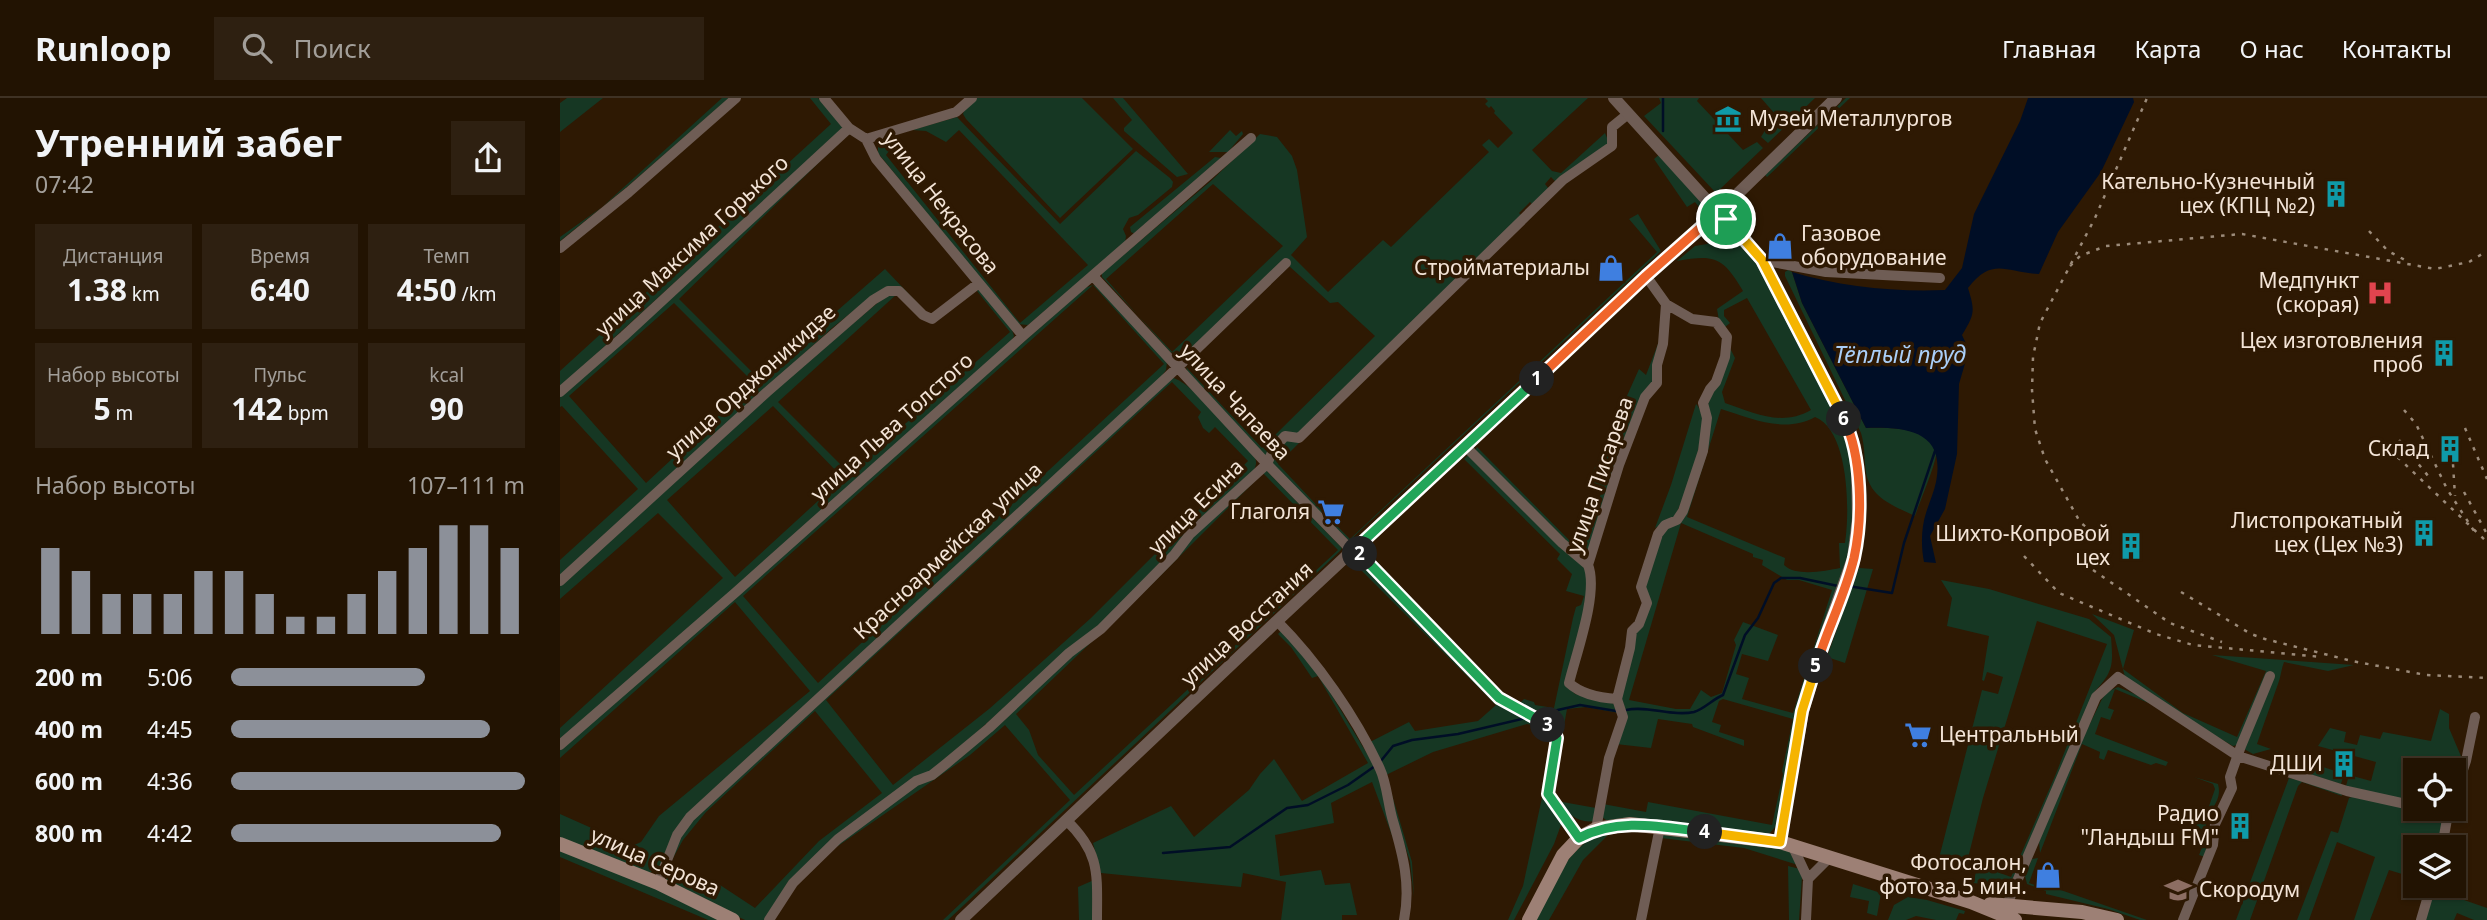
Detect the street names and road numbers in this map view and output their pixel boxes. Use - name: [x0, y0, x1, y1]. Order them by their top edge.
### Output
- street label: улица Некрасова: [877, 125, 1006, 280]
- street label: улица Максима Горького: [589, 148, 794, 342]
- street label: улица Орджоникидзе: [660, 298, 841, 465]
- street label: улица Чапаева: [1174, 337, 1297, 466]
- street label: улица Льва Толстого: [804, 346, 979, 507]
- street label: улица Писарева: [1559, 393, 1639, 556]
- street label: улица Есина: [1141, 452, 1249, 560]
- street label: Красноармейская улица: [847, 455, 1048, 645]
- street label: улица Восстания: [1174, 555, 1318, 692]
- street label: улица Серова: [586, 820, 724, 902]

